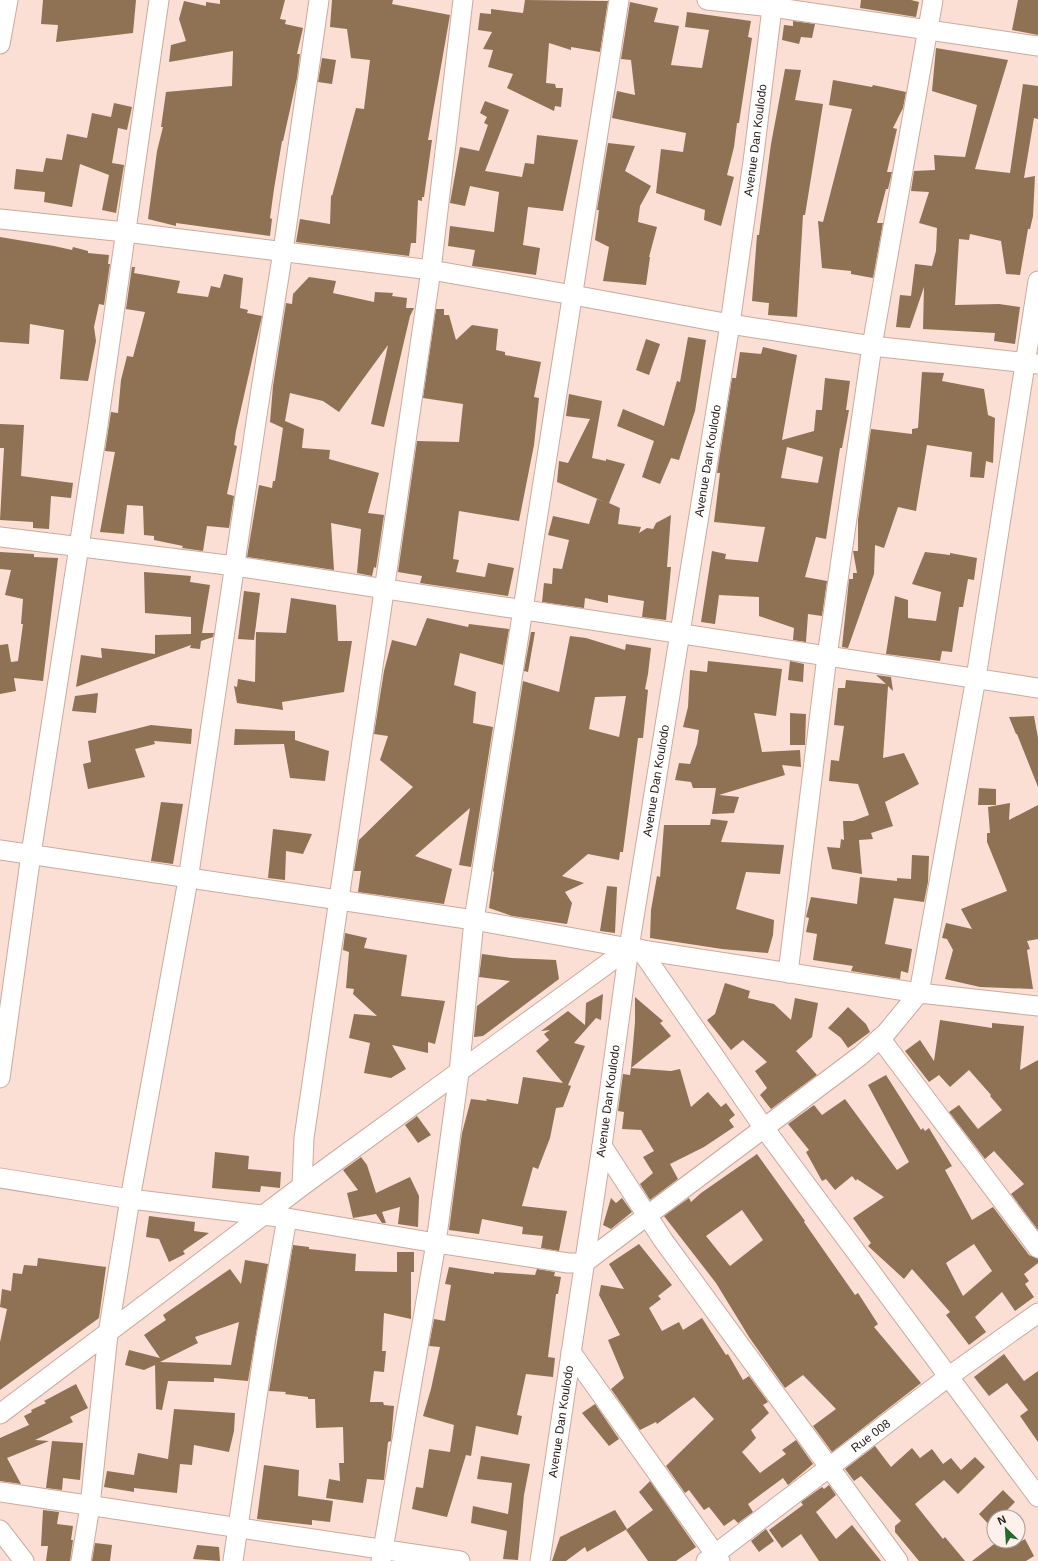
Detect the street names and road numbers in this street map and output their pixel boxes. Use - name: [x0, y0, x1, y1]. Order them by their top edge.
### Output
- street label: Avenue Dan Koulodo: [741, 83, 770, 198]
- street label: Avenue Dan Koulodo: [692, 403, 724, 518]
- street label: Avenue Dan Koulodo: [640, 723, 672, 838]
- street label: Avenue Dan Koulodo: [593, 1044, 623, 1158]
- street label: Avenue Dan Koulodo: [546, 1364, 576, 1479]
- street label: Rue 008: [848, 1416, 893, 1455]

